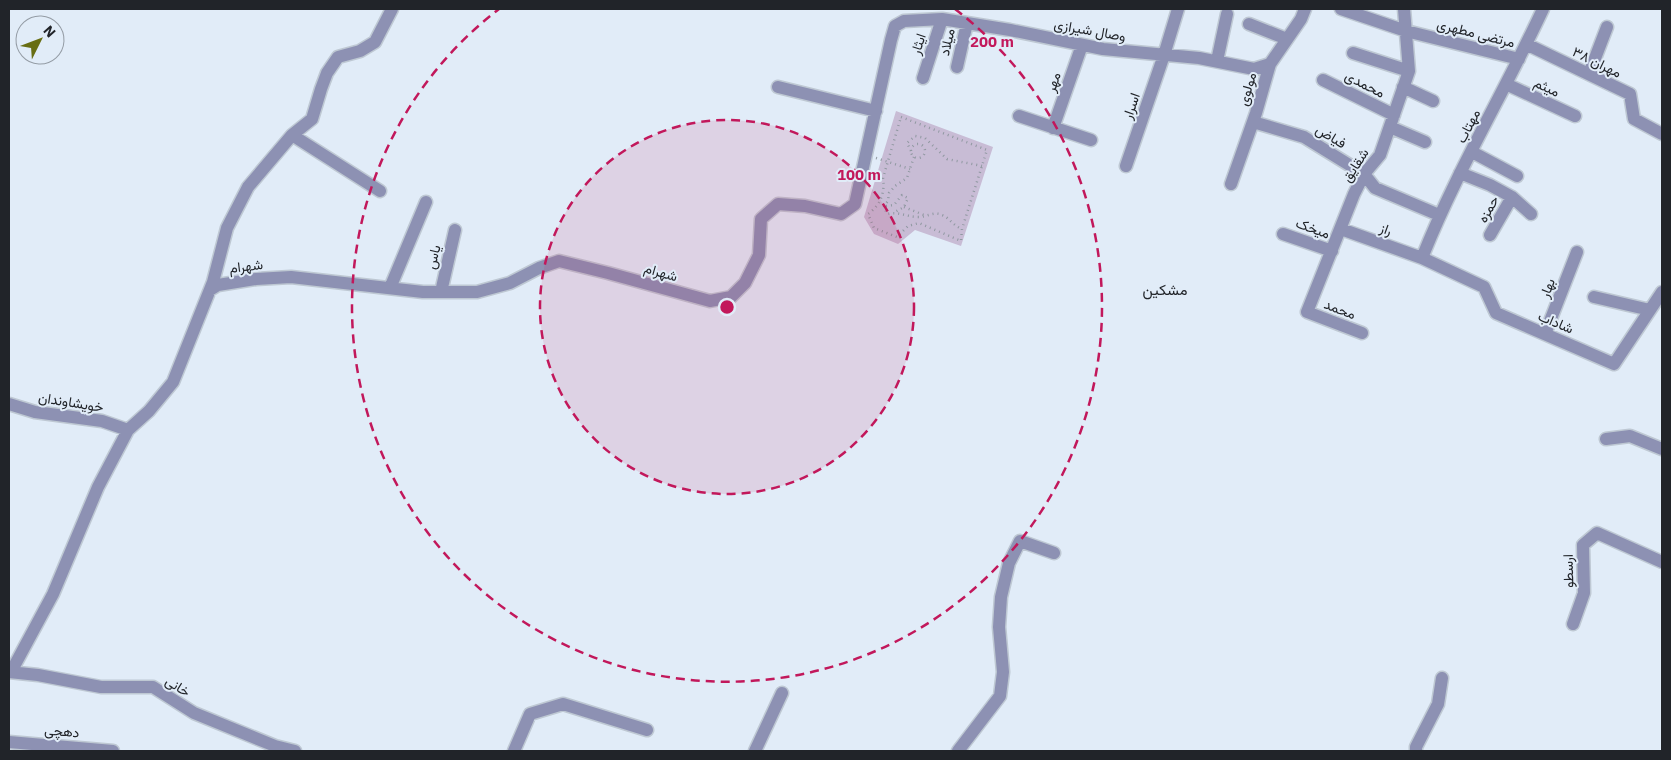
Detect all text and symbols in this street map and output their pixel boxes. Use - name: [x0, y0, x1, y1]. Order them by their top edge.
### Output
- north arrow: [15, 15, 65, 65]
- street label: وصال شیرازی: [1052, 15, 1127, 46]
- street label: مرتضی مطهری: [1435, 15, 1517, 51]
- text: N: [40, 22, 60, 41]
- street label: میلاد: [935, 26, 959, 58]
- street label: ایثار: [906, 31, 930, 58]
- text: 200 m: [970, 32, 1014, 51]
- street label: مهران ۳۸: [1570, 42, 1624, 82]
- street label: محمدی: [1342, 66, 1388, 102]
- street label: مهر: [1041, 70, 1065, 95]
- street label: مولوی: [1234, 70, 1260, 108]
- street label: میثم: [1531, 73, 1563, 101]
- street label: اسرار: [1118, 90, 1144, 123]
- street label: مهتاب: [1452, 106, 1484, 146]
- street label: فیاض: [1312, 120, 1350, 152]
- street label: شقایق: [1337, 145, 1373, 185]
- text: 100 m: [837, 165, 881, 184]
- street label: حمزه: [1473, 192, 1503, 226]
- street label: میخک: [1293, 214, 1333, 242]
- street label: راز: [1376, 218, 1395, 240]
- street label: یاس: [421, 243, 445, 271]
- street label: شهرام: [228, 255, 264, 277]
- street label: شهرام: [642, 259, 680, 285]
- street label: بهار: [1535, 276, 1559, 301]
- district label: مشکین: [1142, 280, 1188, 300]
- street label: محمد: [1322, 295, 1358, 323]
- centre of rings: [718, 298, 736, 316]
- street label: شاداب: [1535, 307, 1577, 337]
- street label: خویشاوندان: [37, 388, 105, 416]
- street label: ارسطو: [1559, 554, 1577, 588]
- street label: خانی: [162, 671, 194, 701]
- street label: دهچی: [44, 721, 81, 743]

